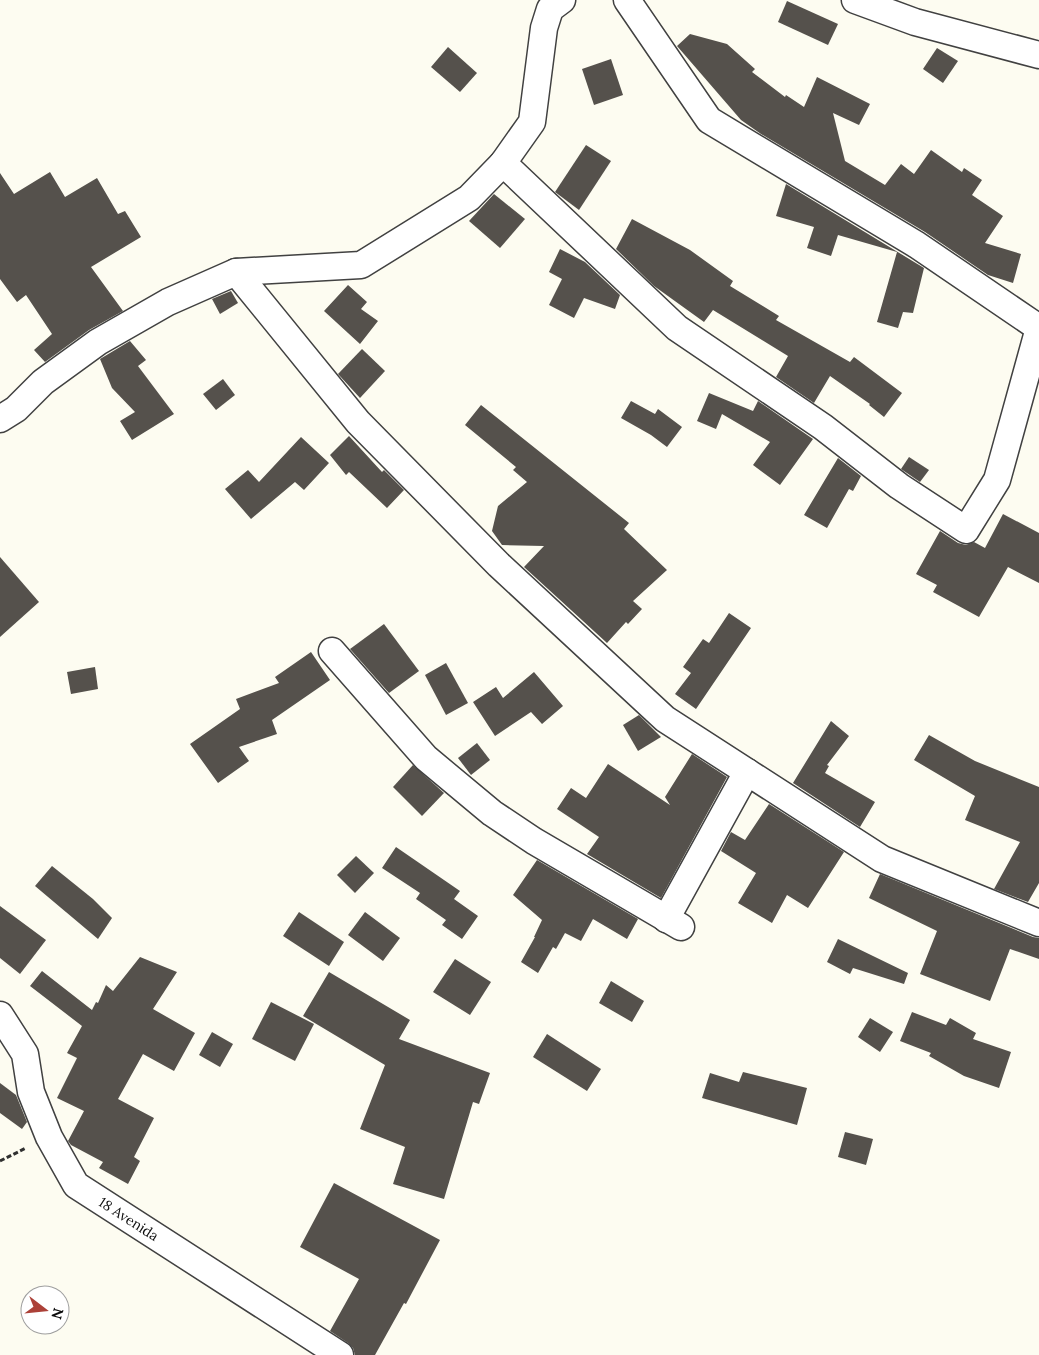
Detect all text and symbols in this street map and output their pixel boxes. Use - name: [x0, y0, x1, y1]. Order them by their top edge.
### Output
- street label: 18 Avenida: [95, 1193, 162, 1245]
- north arrow: [20, 1285, 70, 1335]
- text: N: [47, 1306, 68, 1321]

